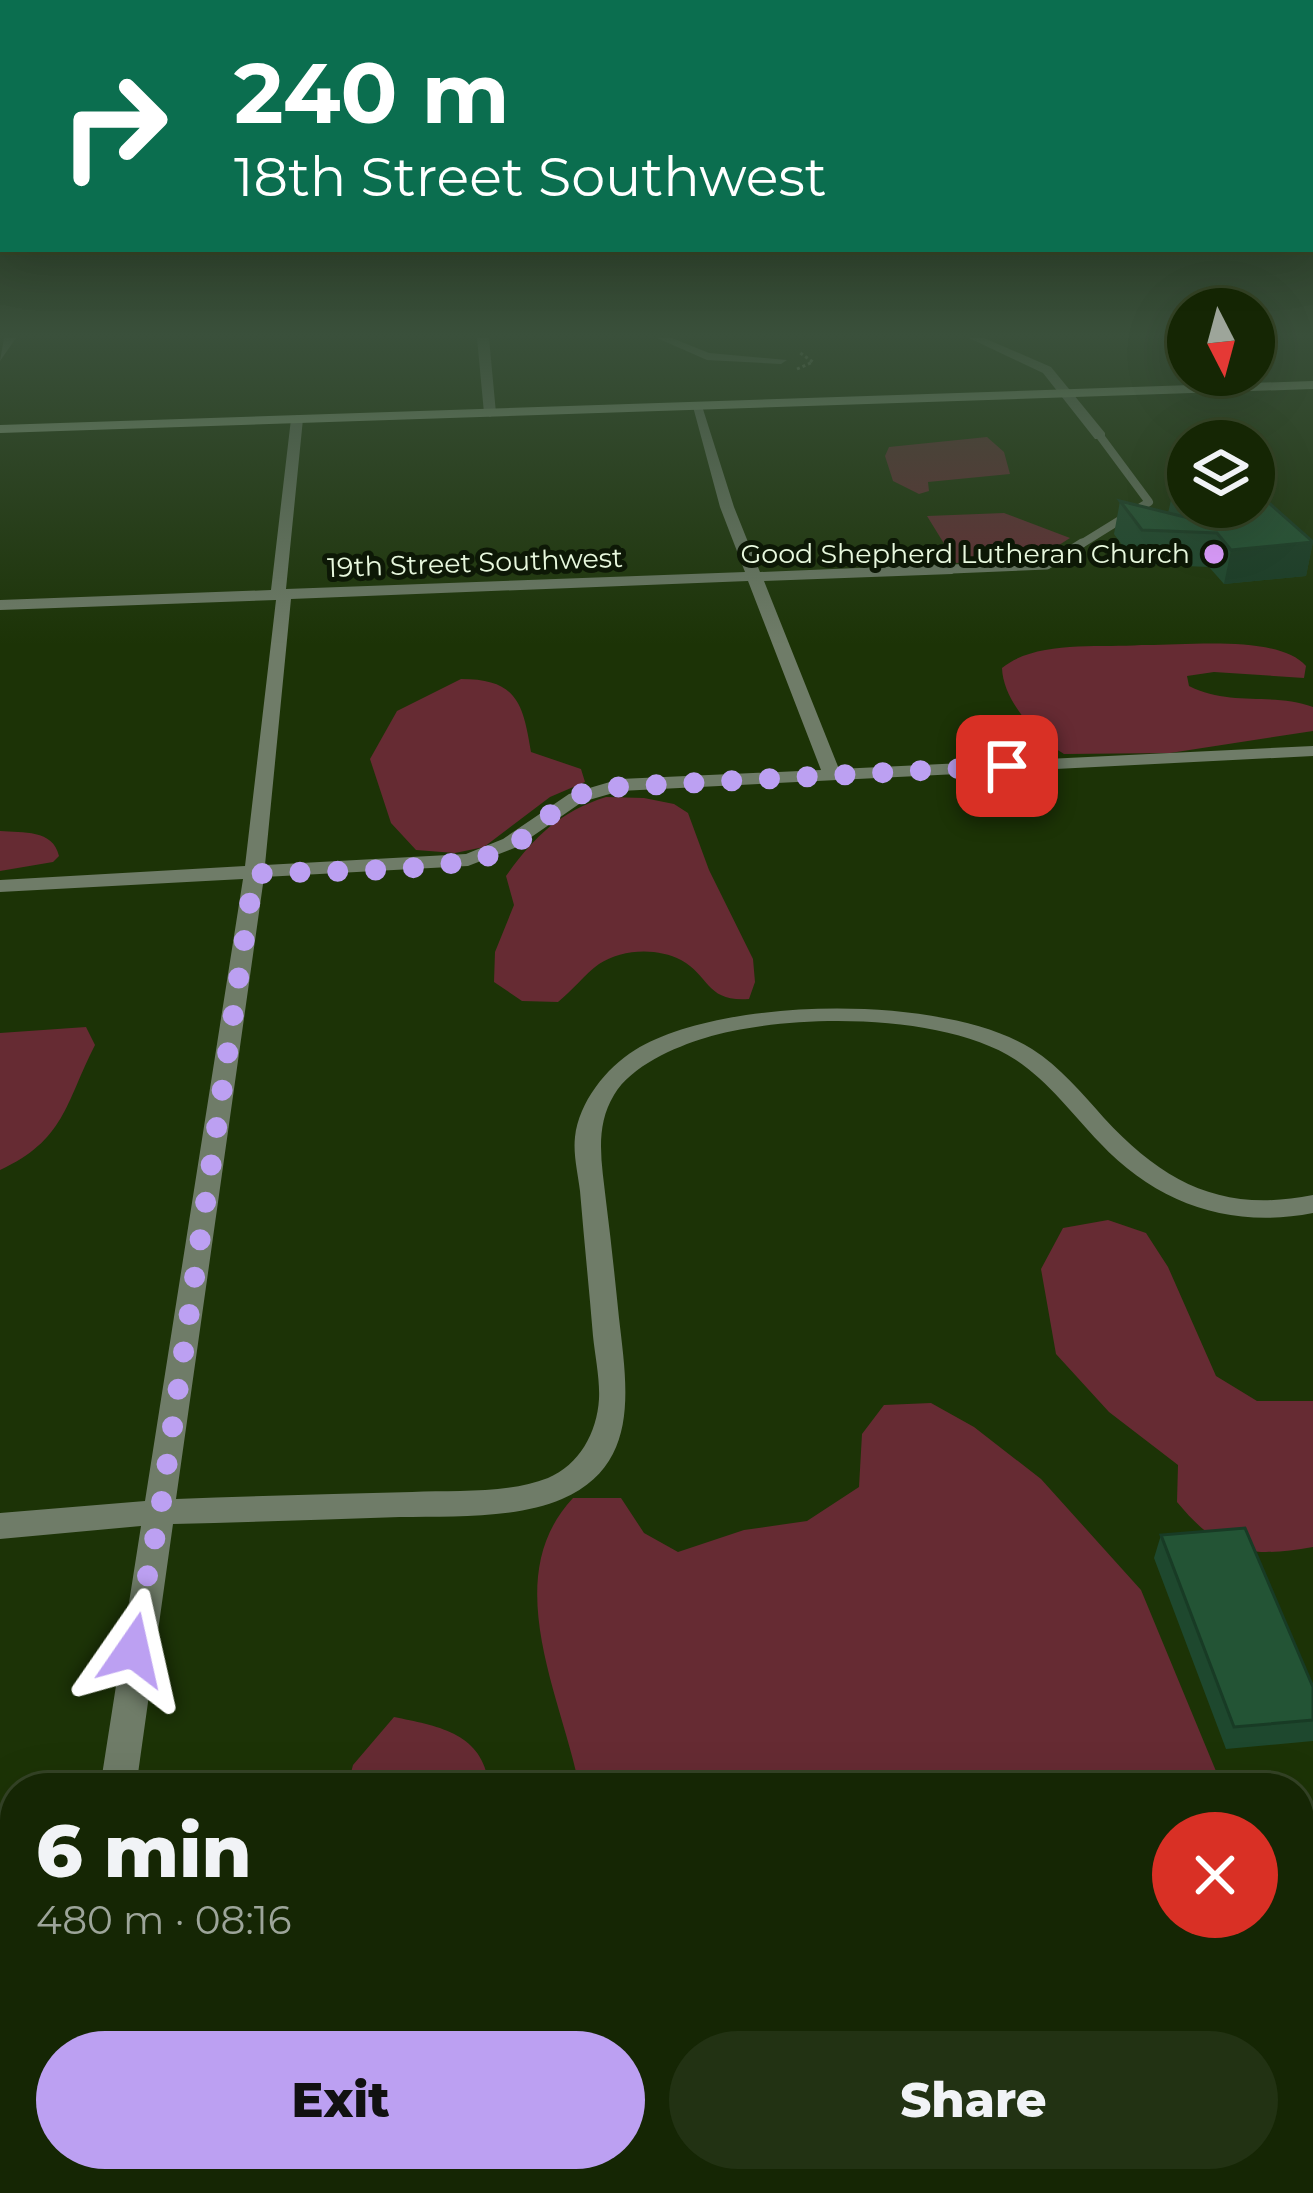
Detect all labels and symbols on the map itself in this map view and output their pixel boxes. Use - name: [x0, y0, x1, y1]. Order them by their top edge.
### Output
- north arrow: [1167, 288, 1275, 396]
- place label: Good Shepherd Lutheran Church: [740, 537, 1190, 570]
- street label: 19th Street Southwest: [327, 541, 623, 584]
- marker: Good Shepherd Lutheran Church: [1201, 541, 1227, 567]
- pin: [956, 715, 1058, 817]
- position arrow: [70, 1587, 196, 1713]

